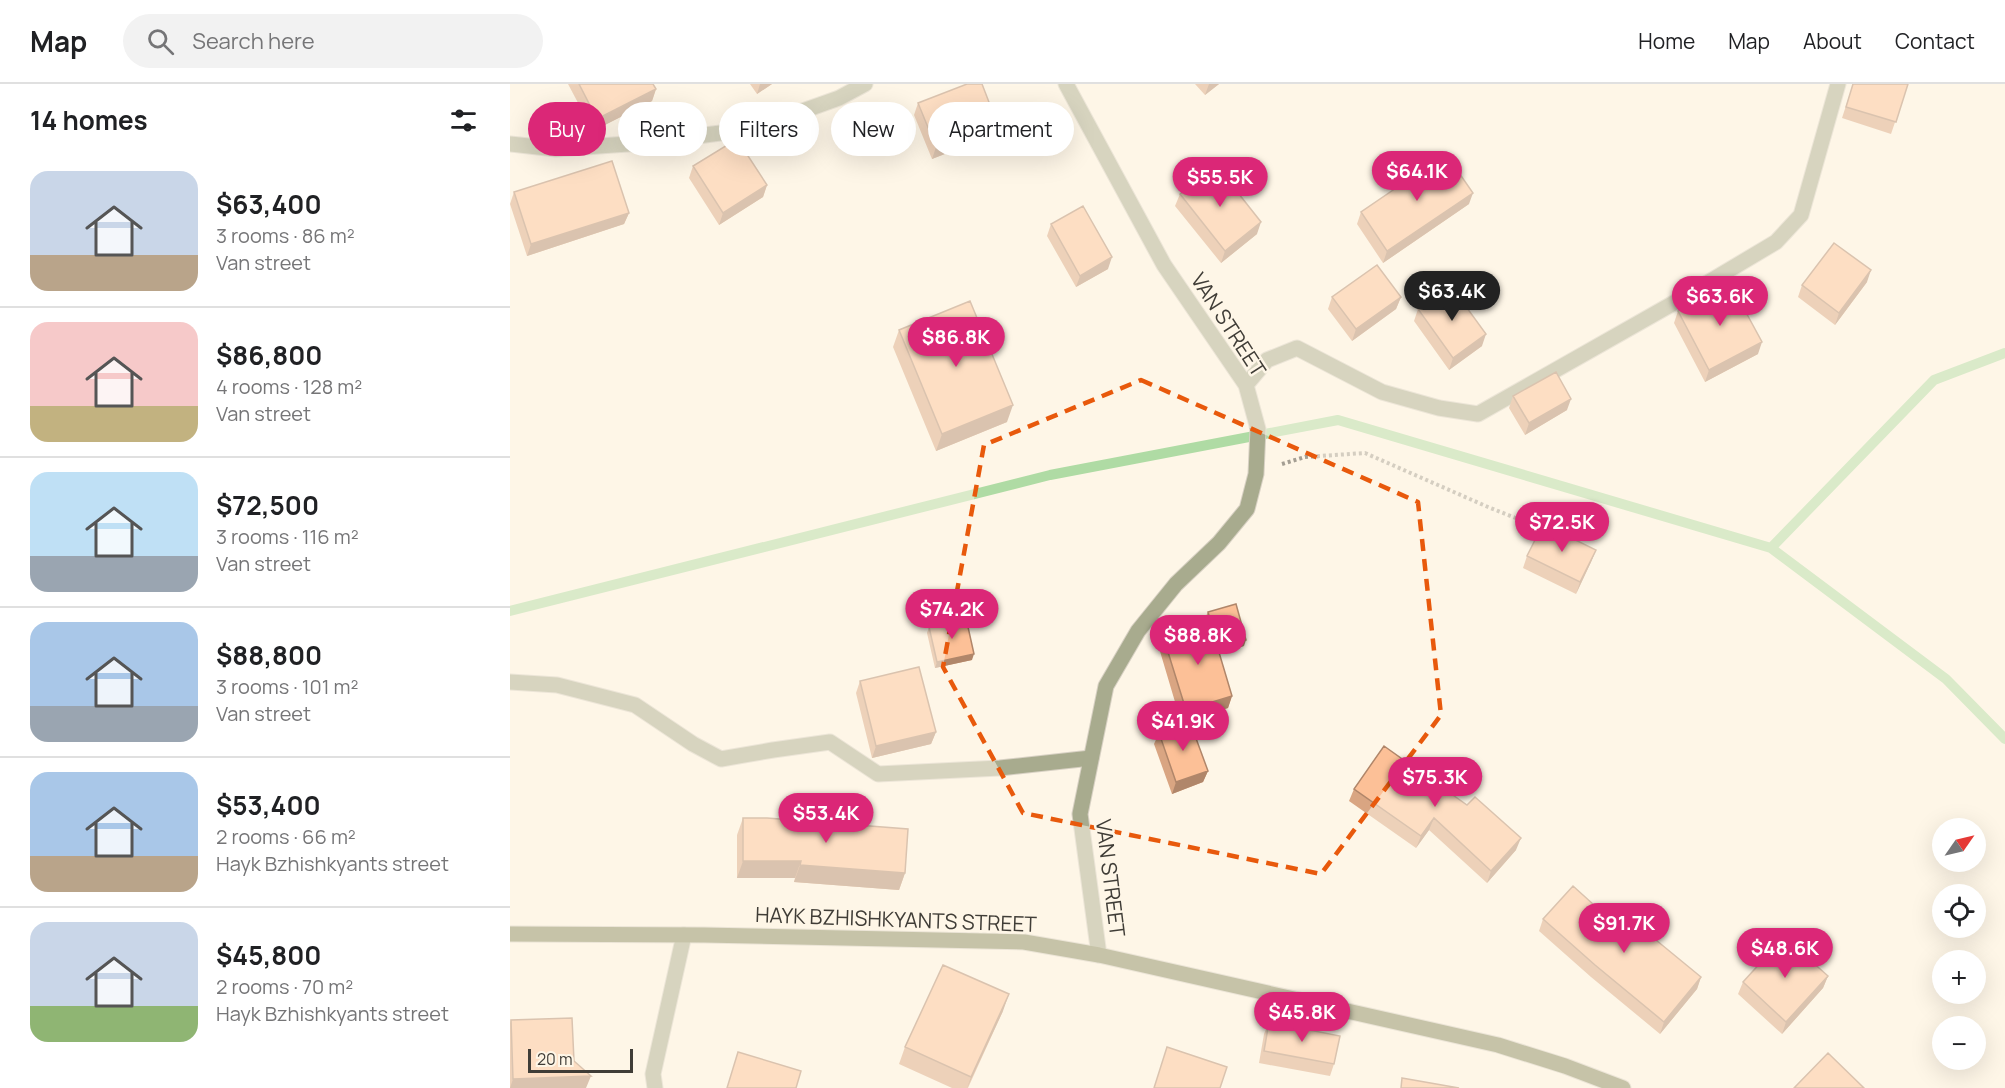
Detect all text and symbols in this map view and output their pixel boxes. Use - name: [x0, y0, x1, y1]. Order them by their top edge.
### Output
- search box: [123, 14, 543, 68]
- text: Map: [30, 22, 87, 60]
- icon: search: [144, 25, 177, 58]
- text: Search here: [192, 26, 315, 56]
- text: Home: [1638, 27, 1695, 55]
- text: Map: [1728, 27, 1770, 55]
- text: About: [1803, 27, 1862, 55]
- text: Contact: [1895, 27, 1975, 55]
- text: 14 homes: [30, 102, 148, 138]
- chip: Buy: [528, 102, 606, 156]
- chip: Rent: [618, 102, 707, 156]
- chip: Filters: [719, 102, 819, 156]
- chip: New: [831, 102, 916, 156]
- chip: Apartment: [928, 102, 1074, 156]
- icon: filters: [447, 104, 480, 137]
- pin: $64.1K: [1368, 151, 1466, 202]
- pin: $55.5K: [1171, 157, 1269, 208]
- text: $64.1K: [1386, 157, 1448, 184]
- text: $55.5K: [1187, 163, 1253, 190]
- text: $63,400: [216, 186, 322, 222]
- icon: home: [78, 195, 150, 267]
- text: 3 rooms · 86 m²: [216, 222, 355, 249]
- text: Van street: [216, 249, 311, 276]
- street label: VAN STREET: [1185, 267, 1273, 382]
- pin: $63.4K: [1403, 271, 1501, 322]
- pin: $63.6K: [1671, 276, 1769, 327]
- text: $63.4K: [1418, 277, 1486, 304]
- text: $63.6K: [1686, 282, 1754, 309]
- pin: $86.8K: [907, 317, 1005, 368]
- text: $86.8K: [922, 323, 990, 350]
- text: $86,800: [216, 337, 322, 373]
- icon: home: [78, 346, 150, 418]
- text: 4 rooms · 128 m²: [216, 373, 362, 400]
- text: Van street: [216, 400, 311, 427]
- text: $72,500: [216, 487, 319, 523]
- icon: home: [78, 496, 150, 568]
- pin: $72.5K: [1513, 502, 1611, 553]
- text: $72.5K: [1529, 508, 1595, 535]
- text: 3 rooms · 116 m²: [216, 523, 359, 550]
- text: Van street: [216, 550, 311, 577]
- pin: $74.2K: [903, 589, 1001, 640]
- text: $74.2K: [919, 595, 985, 622]
- pin: $88.8K: [1149, 615, 1247, 666]
- text: $88.8K: [1164, 621, 1232, 648]
- text: $88,800: [216, 637, 322, 673]
- icon: home: [78, 646, 150, 718]
- text: 3 rooms · 101 m²: [216, 673, 358, 700]
- text: Van street: [216, 700, 311, 727]
- pin: $41.9K: [1134, 701, 1232, 752]
- text: $41.9K: [1151, 707, 1215, 734]
- pin: $75.3K: [1386, 757, 1484, 808]
- text: $75.3K: [1402, 763, 1468, 790]
- text: $53,400: [216, 787, 321, 823]
- pin: $53.4K: [777, 793, 875, 844]
- icon: home: [78, 796, 150, 868]
- text: $53.4K: [792, 799, 860, 826]
- street label: VAN STREET: [1090, 817, 1132, 939]
- north arrow: [1932, 818, 1986, 872]
- map controls: [1932, 818, 1986, 1070]
- text: 2 rooms · 66 m²: [216, 823, 356, 850]
- text: Hayk Bzhishkyants street: [216, 850, 449, 877]
- button: locate: [1932, 884, 1986, 938]
- street label: HAYK BZHISHKYANTS STREET: [755, 900, 1038, 938]
- pin: $91.7K: [1575, 903, 1673, 954]
- text: $91.7K: [1593, 909, 1655, 936]
- pin: $48.6K: [1736, 928, 1834, 979]
- text: $48.6K: [1751, 934, 1819, 961]
- text: $45,800: [216, 937, 321, 973]
- icon: home: [78, 946, 150, 1018]
- button: +: [1932, 950, 1986, 1004]
- text: 2 rooms · 70 m²: [216, 973, 353, 1000]
- pin: $45.8K: [1253, 992, 1351, 1043]
- text: $45.8K: [1268, 998, 1336, 1025]
- text: Hayk Bzhishkyants street: [216, 1000, 449, 1027]
- button: −: [1932, 1016, 1986, 1070]
- scale bar: [528, 1046, 633, 1074]
- text: 20 m: [537, 1048, 573, 1070]

